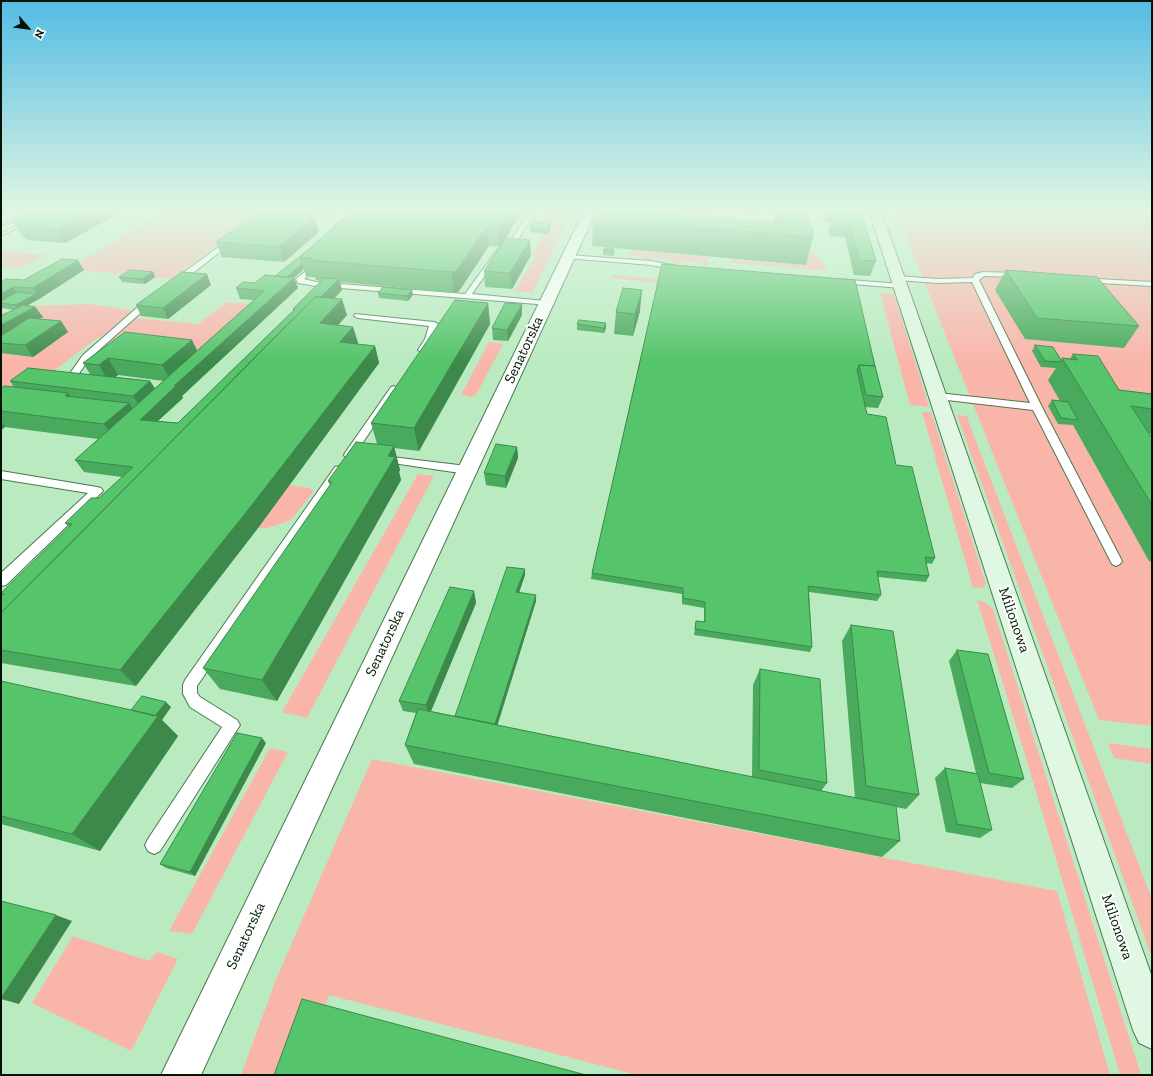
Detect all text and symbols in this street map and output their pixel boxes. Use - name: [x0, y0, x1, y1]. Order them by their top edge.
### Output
- north arrow: [8, 8, 48, 48]
- text: N: [31, 27, 47, 41]
- street label: Senatorska: [501, 314, 547, 386]
- street label: Milionowa: [994, 585, 1034, 655]
- street label: Senatorska: [362, 607, 408, 679]
- street label: Milionowa: [1097, 892, 1137, 962]
- street label: Senatorska: [223, 900, 269, 972]

